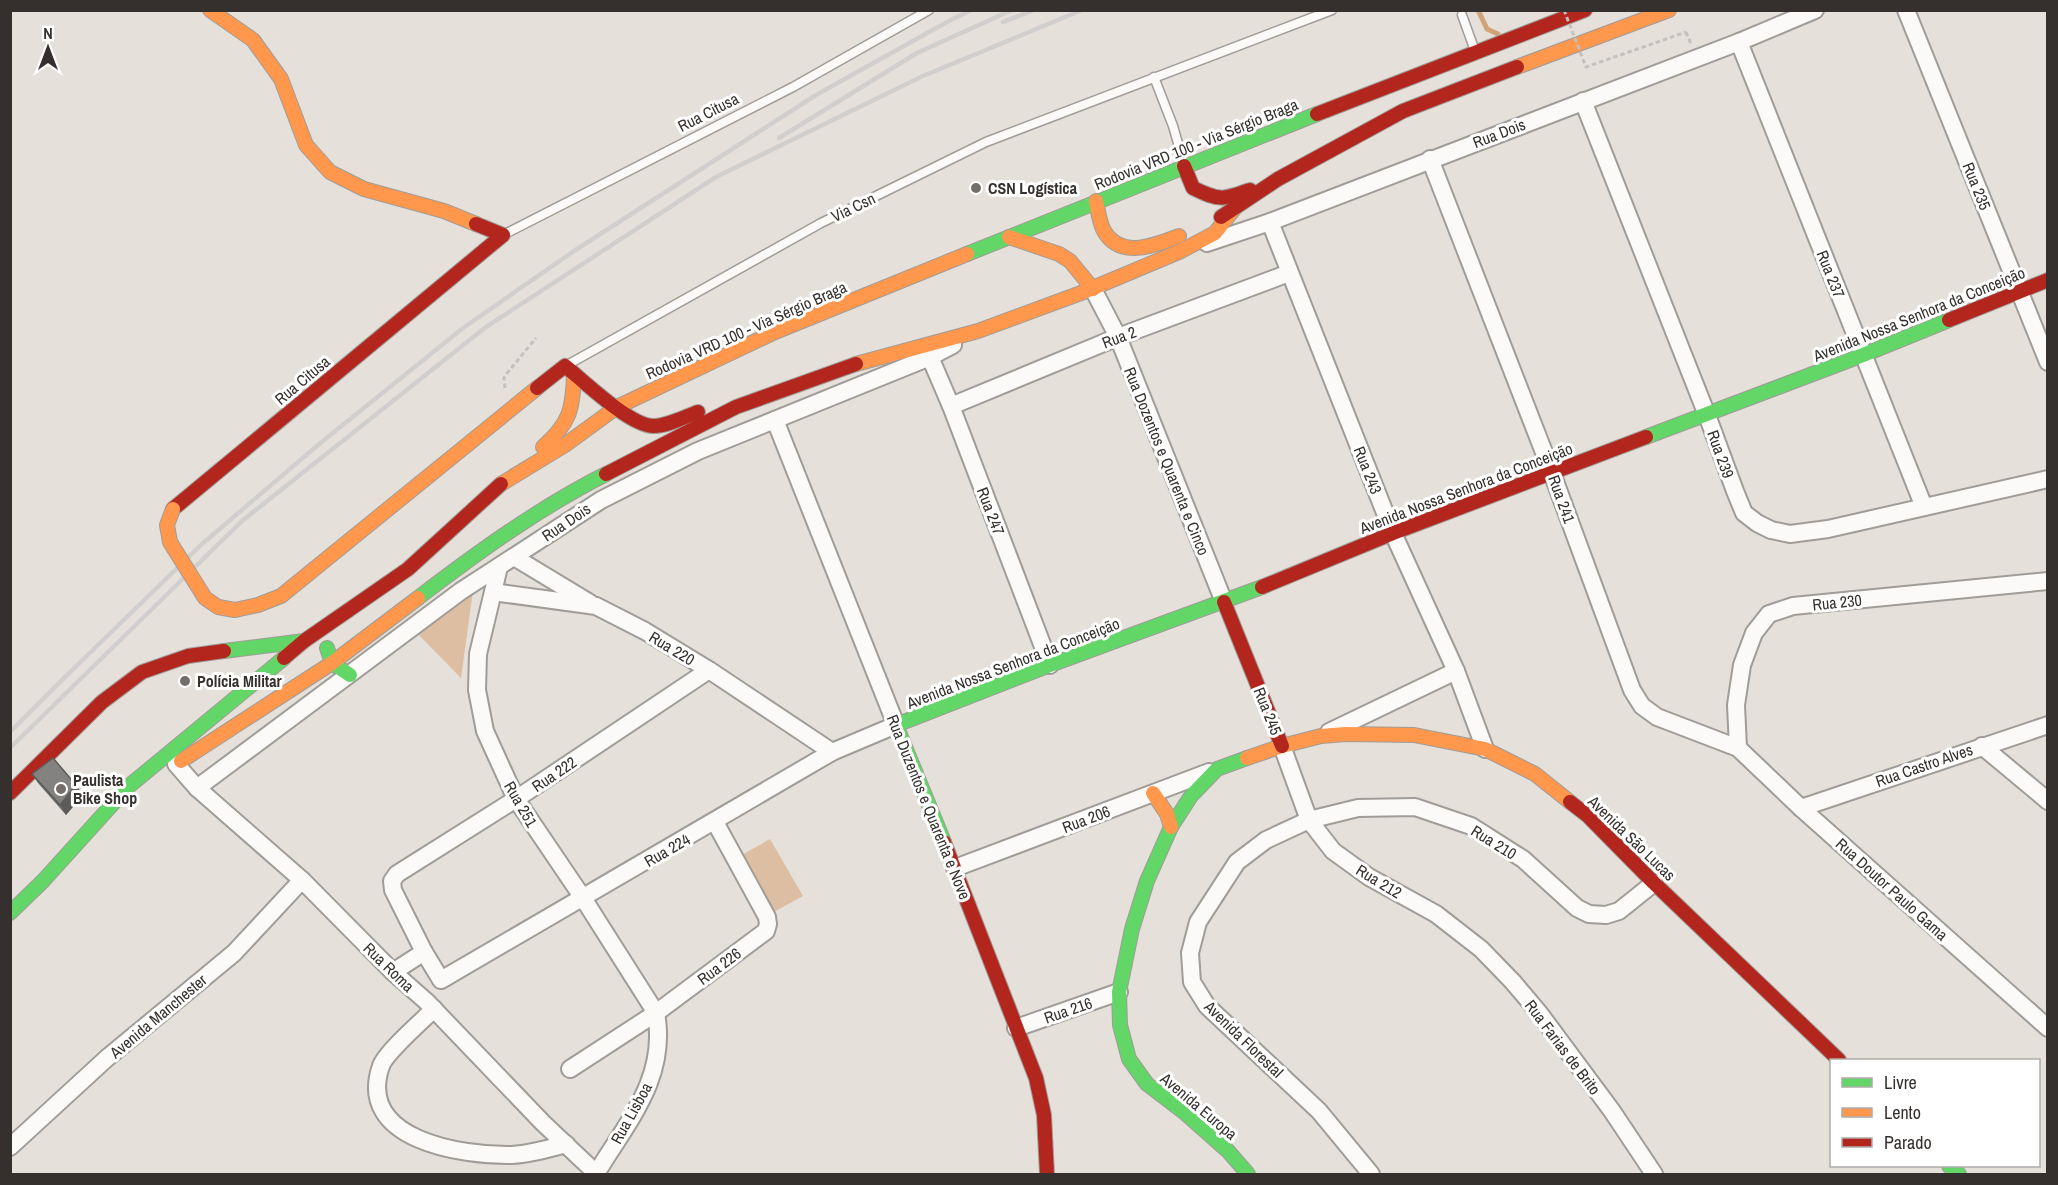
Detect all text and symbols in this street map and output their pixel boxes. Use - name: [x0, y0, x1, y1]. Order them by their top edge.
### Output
- north arrow: [18, 18, 78, 78]
- text: N: [43, 22, 53, 44]
- street label: Rua Citusa: [674, 87, 743, 137]
- street label: Rodovia VRD 100 - Via Sérgio Braga: [1091, 93, 1302, 195]
- street label: Rua Dois: [1470, 113, 1528, 153]
- street label: Rua 235: [1958, 159, 1996, 213]
- place label: CSN Logística: [988, 177, 1078, 199]
- marker: CSN Logística: [969, 181, 983, 195]
- street label: Via Csn: [827, 187, 879, 227]
- street label: Rua 237: [1812, 247, 1850, 301]
- street label: Avenida Nossa Senhora da Conceição: [1809, 261, 2028, 367]
- street label: Rodovia VRD 100 - Via Sérgio Braga: [642, 275, 851, 384]
- street label: Rua 2: [1099, 320, 1139, 354]
- street label: Rua Citusa: [270, 350, 335, 410]
- street label: Rua Dozentos e Quarenta e Cinco: [1119, 364, 1215, 558]
- street label: Rua 239: [1702, 427, 1740, 481]
- street label: Avenida Nossa Senhora da Conceição: [1355, 437, 1576, 539]
- street label: Rua 243: [1349, 443, 1387, 497]
- street label: Rua 241: [1543, 472, 1581, 527]
- street label: Rua 247: [972, 484, 1010, 538]
- street label: Rua Dois: [537, 498, 595, 546]
- street label: Rua 230: [1811, 588, 1863, 616]
- street label: Avenida Nossa Senhora da Conceição: [902, 612, 1123, 714]
- street label: Rua 220: [645, 626, 699, 670]
- place label: Polícia Militar: [197, 670, 282, 692]
- marker: Polícia Militar: [178, 674, 192, 688]
- street label: Rua 245: [1249, 684, 1287, 738]
- street label: Rua Duzentos e Quarenta e Nove: [882, 711, 976, 903]
- street label: Rua Castro Alves: [1872, 738, 1976, 792]
- street label: Rua 222: [527, 751, 581, 797]
- place label: Paulista Bike Shop: [73, 769, 137, 809]
- street label: Rua 251: [499, 777, 543, 832]
- marker: Paulista Bike Shop: [54, 782, 68, 796]
- street label: Avenida São Lucas: [1583, 790, 1680, 885]
- street label: Rua 206: [1059, 800, 1113, 838]
- street label: Rua 210: [1467, 820, 1521, 864]
- street label: Rua 224: [640, 828, 694, 872]
- street label: Rua Doutor Paulo Gama: [1831, 833, 1953, 946]
- street label: Rua 212: [1352, 859, 1406, 903]
- street label: Rua Roma: [359, 937, 420, 997]
- street label: Rua 226: [693, 942, 745, 990]
- street label: Avenida Manchester: [104, 969, 212, 1064]
- street label: Rua 216: [1041, 992, 1095, 1028]
- street label: Avenida Florestal: [1199, 995, 1288, 1082]
- street label: Rua Farias de Brito: [1520, 995, 1606, 1099]
- legend: [1830, 1059, 2040, 1167]
- street label: Avenida Europa: [1155, 1067, 1243, 1145]
- text: Livre: [1884, 1070, 1917, 1095]
- street label: Rua Lisboa: [605, 1078, 657, 1148]
- text: Lento: [1884, 1100, 1921, 1125]
- text: Parado: [1884, 1130, 1932, 1155]

